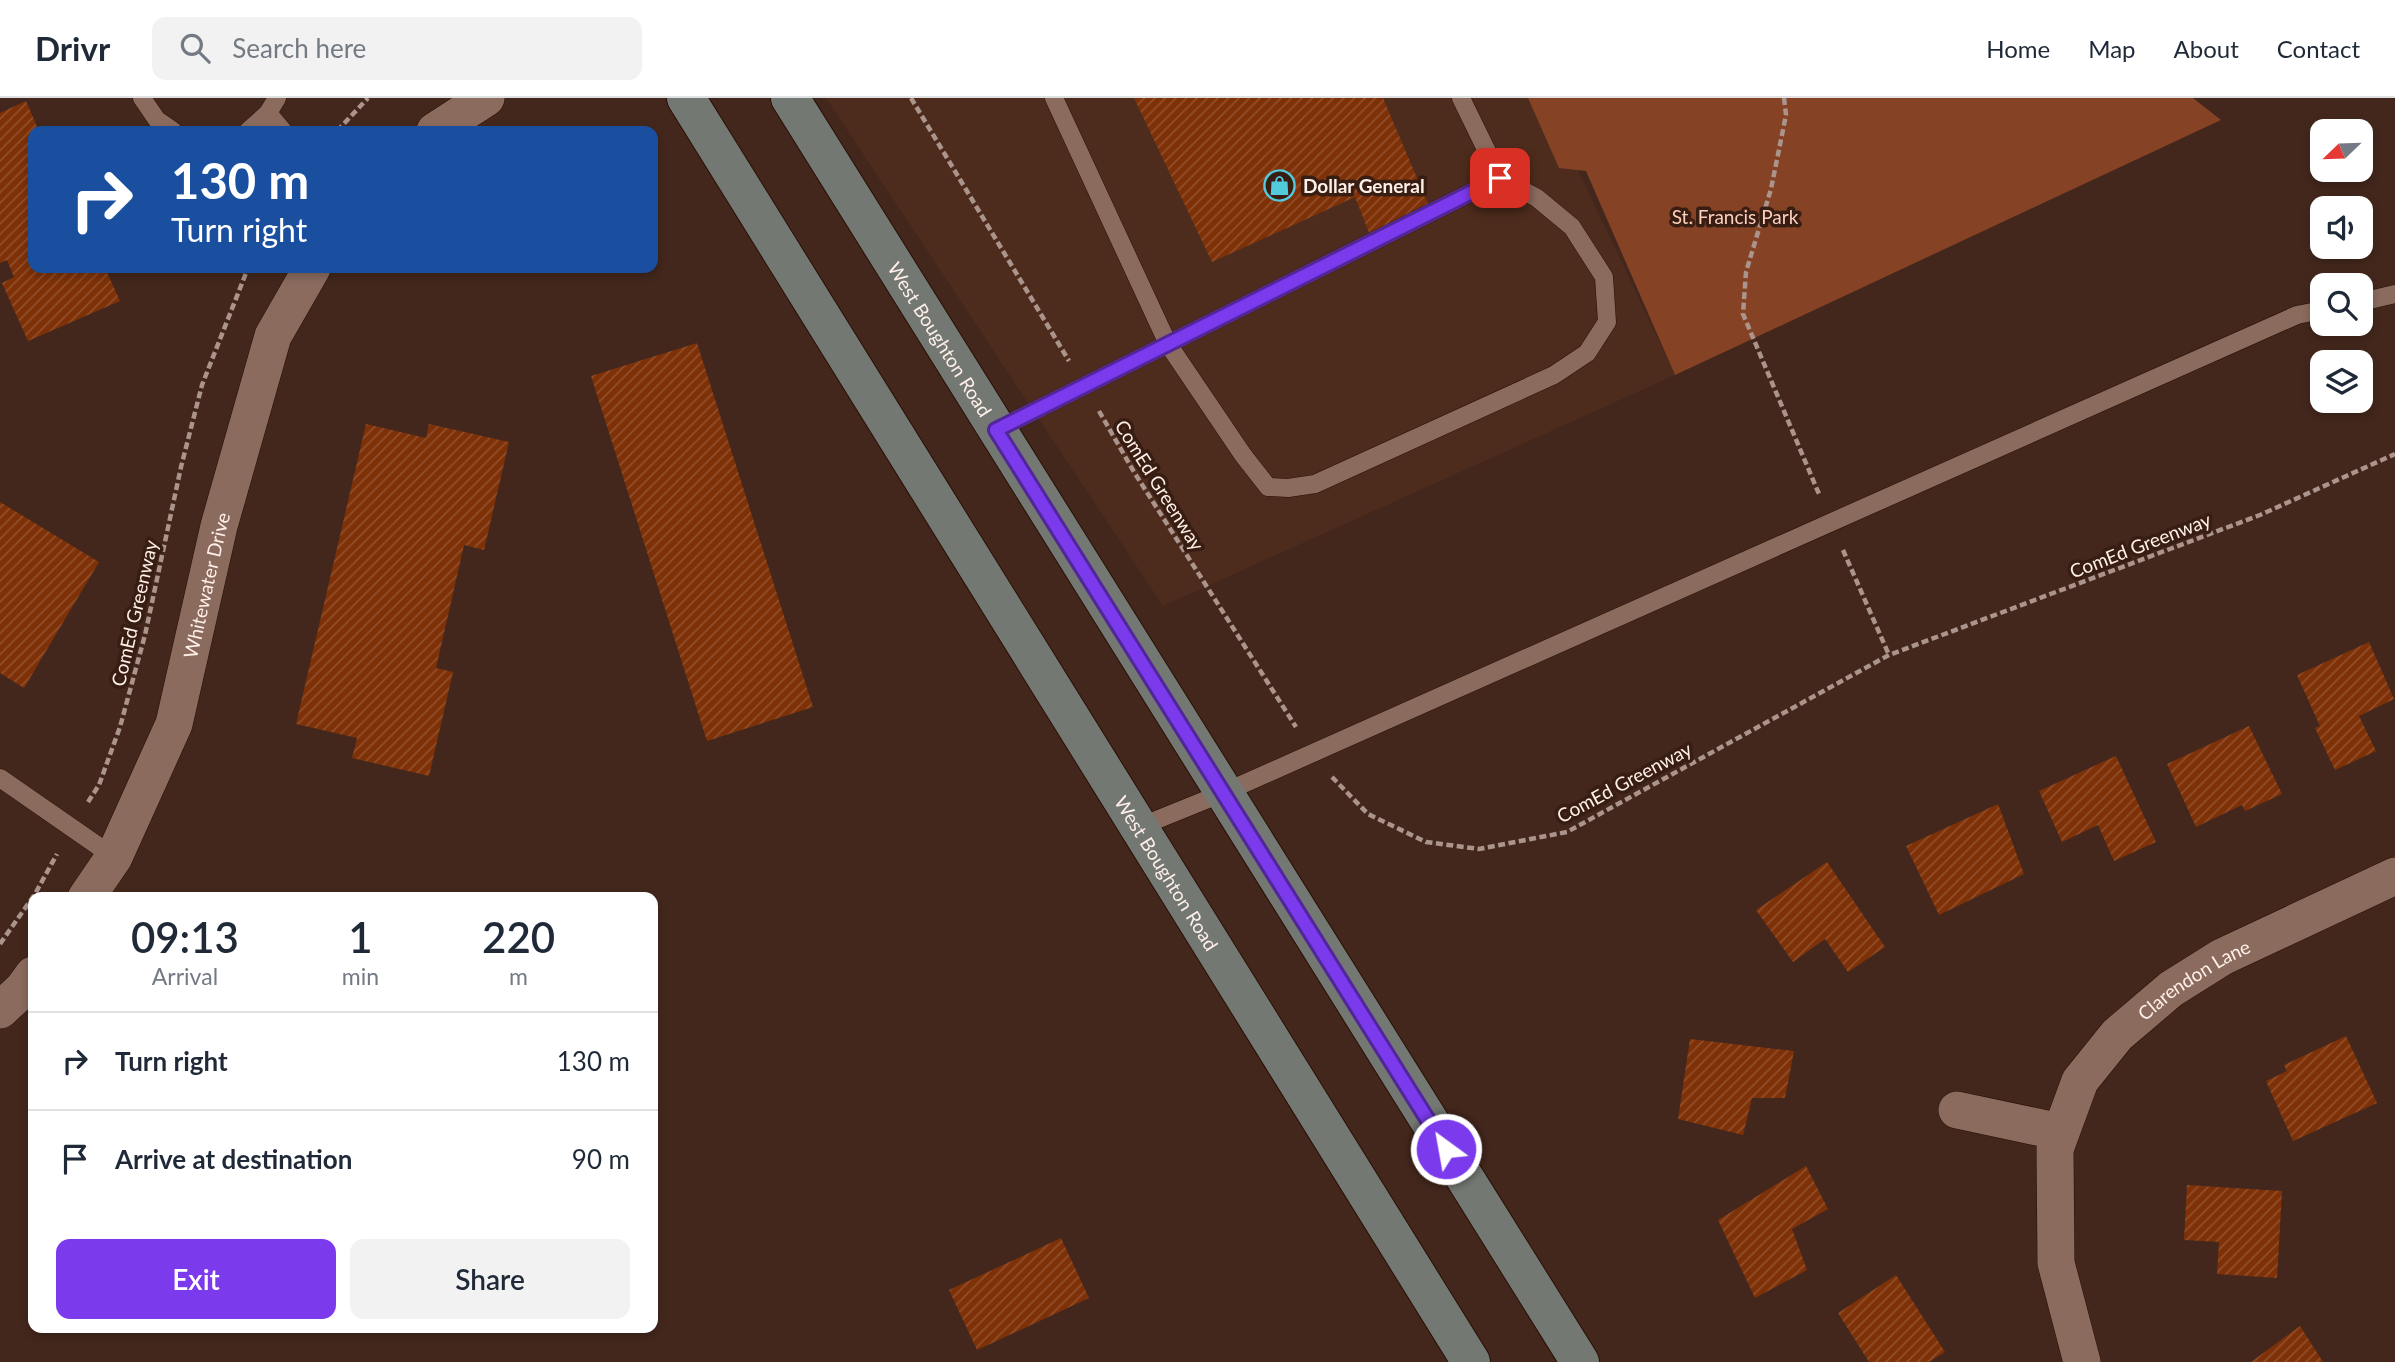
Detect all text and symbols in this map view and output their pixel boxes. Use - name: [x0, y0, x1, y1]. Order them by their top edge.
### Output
- search box: [152, 17, 642, 80]
- text: Drivr: [35, 28, 110, 68]
- icon: search: [176, 29, 214, 67]
- text: Search here: [232, 32, 366, 64]
- text: Home: [1986, 34, 2050, 63]
- text: Map: [2088, 34, 2136, 63]
- text: About: [2174, 34, 2239, 63]
- text: Contact: [2277, 34, 2360, 63]
- north arrow: [2310, 119, 2373, 182]
- map controls: [2310, 119, 2373, 413]
- pin: [1470, 148, 1530, 208]
- text: 130 m: [171, 151, 309, 209]
- icon: right: [56, 154, 147, 245]
- icon: arrive: [1481, 159, 1519, 197]
- shop icon: Dollar General: [1263, 168, 1297, 202]
- place label: Dollar General: [1303, 174, 1425, 197]
- button: sound: [2310, 196, 2373, 259]
- park label: St. Francis Park: [1672, 205, 1799, 228]
- text: Turn right: [171, 210, 307, 249]
- street label: West Boughton Road: [884, 257, 997, 420]
- button: search: [2310, 273, 2373, 336]
- button: layers: [2310, 350, 2373, 413]
- street label: ComEd Greenway: [1111, 416, 1209, 555]
- street label: ComEd Greenway: [2066, 507, 2214, 583]
- street label: Whitewater Drive: [178, 509, 234, 660]
- street label: ComEd Greenway: [106, 537, 162, 688]
- street label: ComEd Greenway: [1553, 737, 1696, 827]
- street label: West Boughton Road: [1111, 791, 1224, 954]
- text: 09:13: [131, 912, 239, 962]
- text: 1: [348, 912, 373, 962]
- text: 220: [482, 912, 555, 962]
- street label: Clarendon Lane: [2132, 934, 2253, 1024]
- text: Arrival: [152, 962, 218, 990]
- text: min: [342, 962, 379, 990]
- text: m: [509, 962, 528, 990]
- icon: right: [56, 1042, 94, 1080]
- text: Turn right: [115, 1045, 228, 1077]
- text: 130 m: [557, 1045, 630, 1077]
- position arrow: [1409, 1112, 1483, 1186]
- icon: arrive: [56, 1140, 94, 1178]
- text: Arrive at destination: [115, 1143, 352, 1175]
- text: 90 m: [572, 1143, 630, 1175]
- button: Exit: [56, 1239, 336, 1319]
- button: Share: [350, 1239, 630, 1319]

